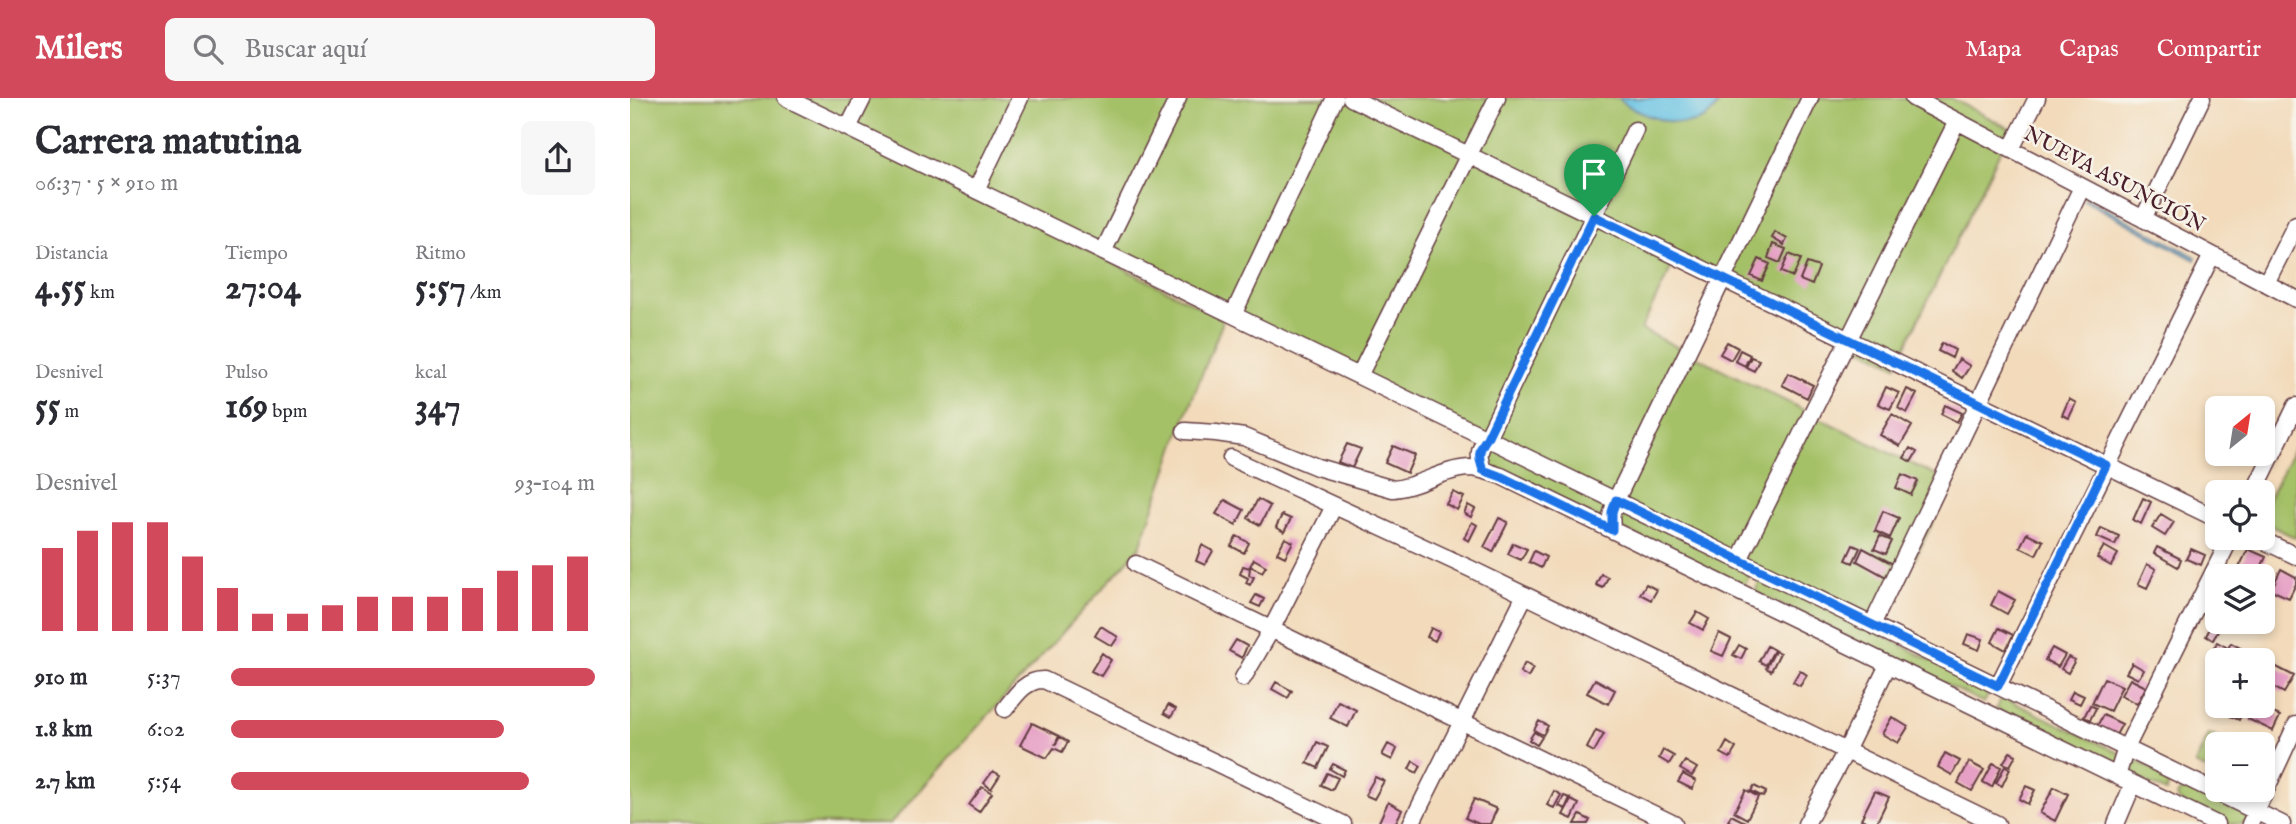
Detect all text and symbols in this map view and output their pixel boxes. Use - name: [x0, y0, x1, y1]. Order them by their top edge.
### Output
- search box: [165, 18, 655, 81]
- text: Milers: [35, 28, 123, 70]
- icon: search: [189, 30, 227, 68]
- text: Buscar aquí: [245, 33, 367, 66]
- text: Mapa: [1965, 34, 2021, 65]
- text: Capas: [2059, 34, 2119, 65]
- text: Compartir: [2157, 34, 2261, 65]
- text: Carrera matutina: [35, 119, 301, 167]
- street label: NUEVA ASUNCIÓN: [2019, 120, 2210, 239]
- button: share: [521, 121, 595, 195]
- pin: [1564, 144, 1624, 216]
- icon: arrive: [1575, 155, 1613, 193]
- text: 06:37 · 5 × 910 m: [35, 169, 178, 198]
- text: Distancia: [35, 242, 108, 266]
- text: Tiempo: [225, 242, 288, 266]
- text: Ritmo: [415, 242, 466, 266]
- text: 4.55: [35, 266, 86, 311]
- text: 27:04: [225, 266, 301, 311]
- text: 5:57: [415, 266, 466, 311]
- text: km: [86, 281, 115, 305]
- text: /km: [466, 281, 501, 305]
- text: Desnivel: [35, 361, 103, 385]
- text: Pulso: [225, 361, 268, 385]
- text: kcal: [415, 361, 447, 385]
- text: 55: [35, 385, 60, 430]
- text: 169: [225, 385, 268, 430]
- text: 347: [415, 385, 461, 430]
- north arrow: [2205, 396, 2275, 466]
- map controls: [2205, 396, 2275, 802]
- text: m: [60, 400, 79, 424]
- text: bpm: [268, 400, 307, 424]
- text: Desnivel: [35, 469, 117, 498]
- text: 93–104 m: [515, 469, 595, 498]
- button: locate: [2205, 480, 2275, 550]
- button: layers: [2205, 564, 2275, 634]
- button: +: [2205, 648, 2275, 718]
- text: 910 m: [35, 663, 88, 692]
- text: 5:37: [147, 663, 181, 692]
- text: 1.8 km: [35, 715, 93, 744]
- text: 6:02: [147, 715, 185, 744]
- button: −: [2205, 732, 2275, 802]
- text: 2.7 km: [35, 767, 95, 796]
- text: 5:54: [147, 767, 181, 796]

